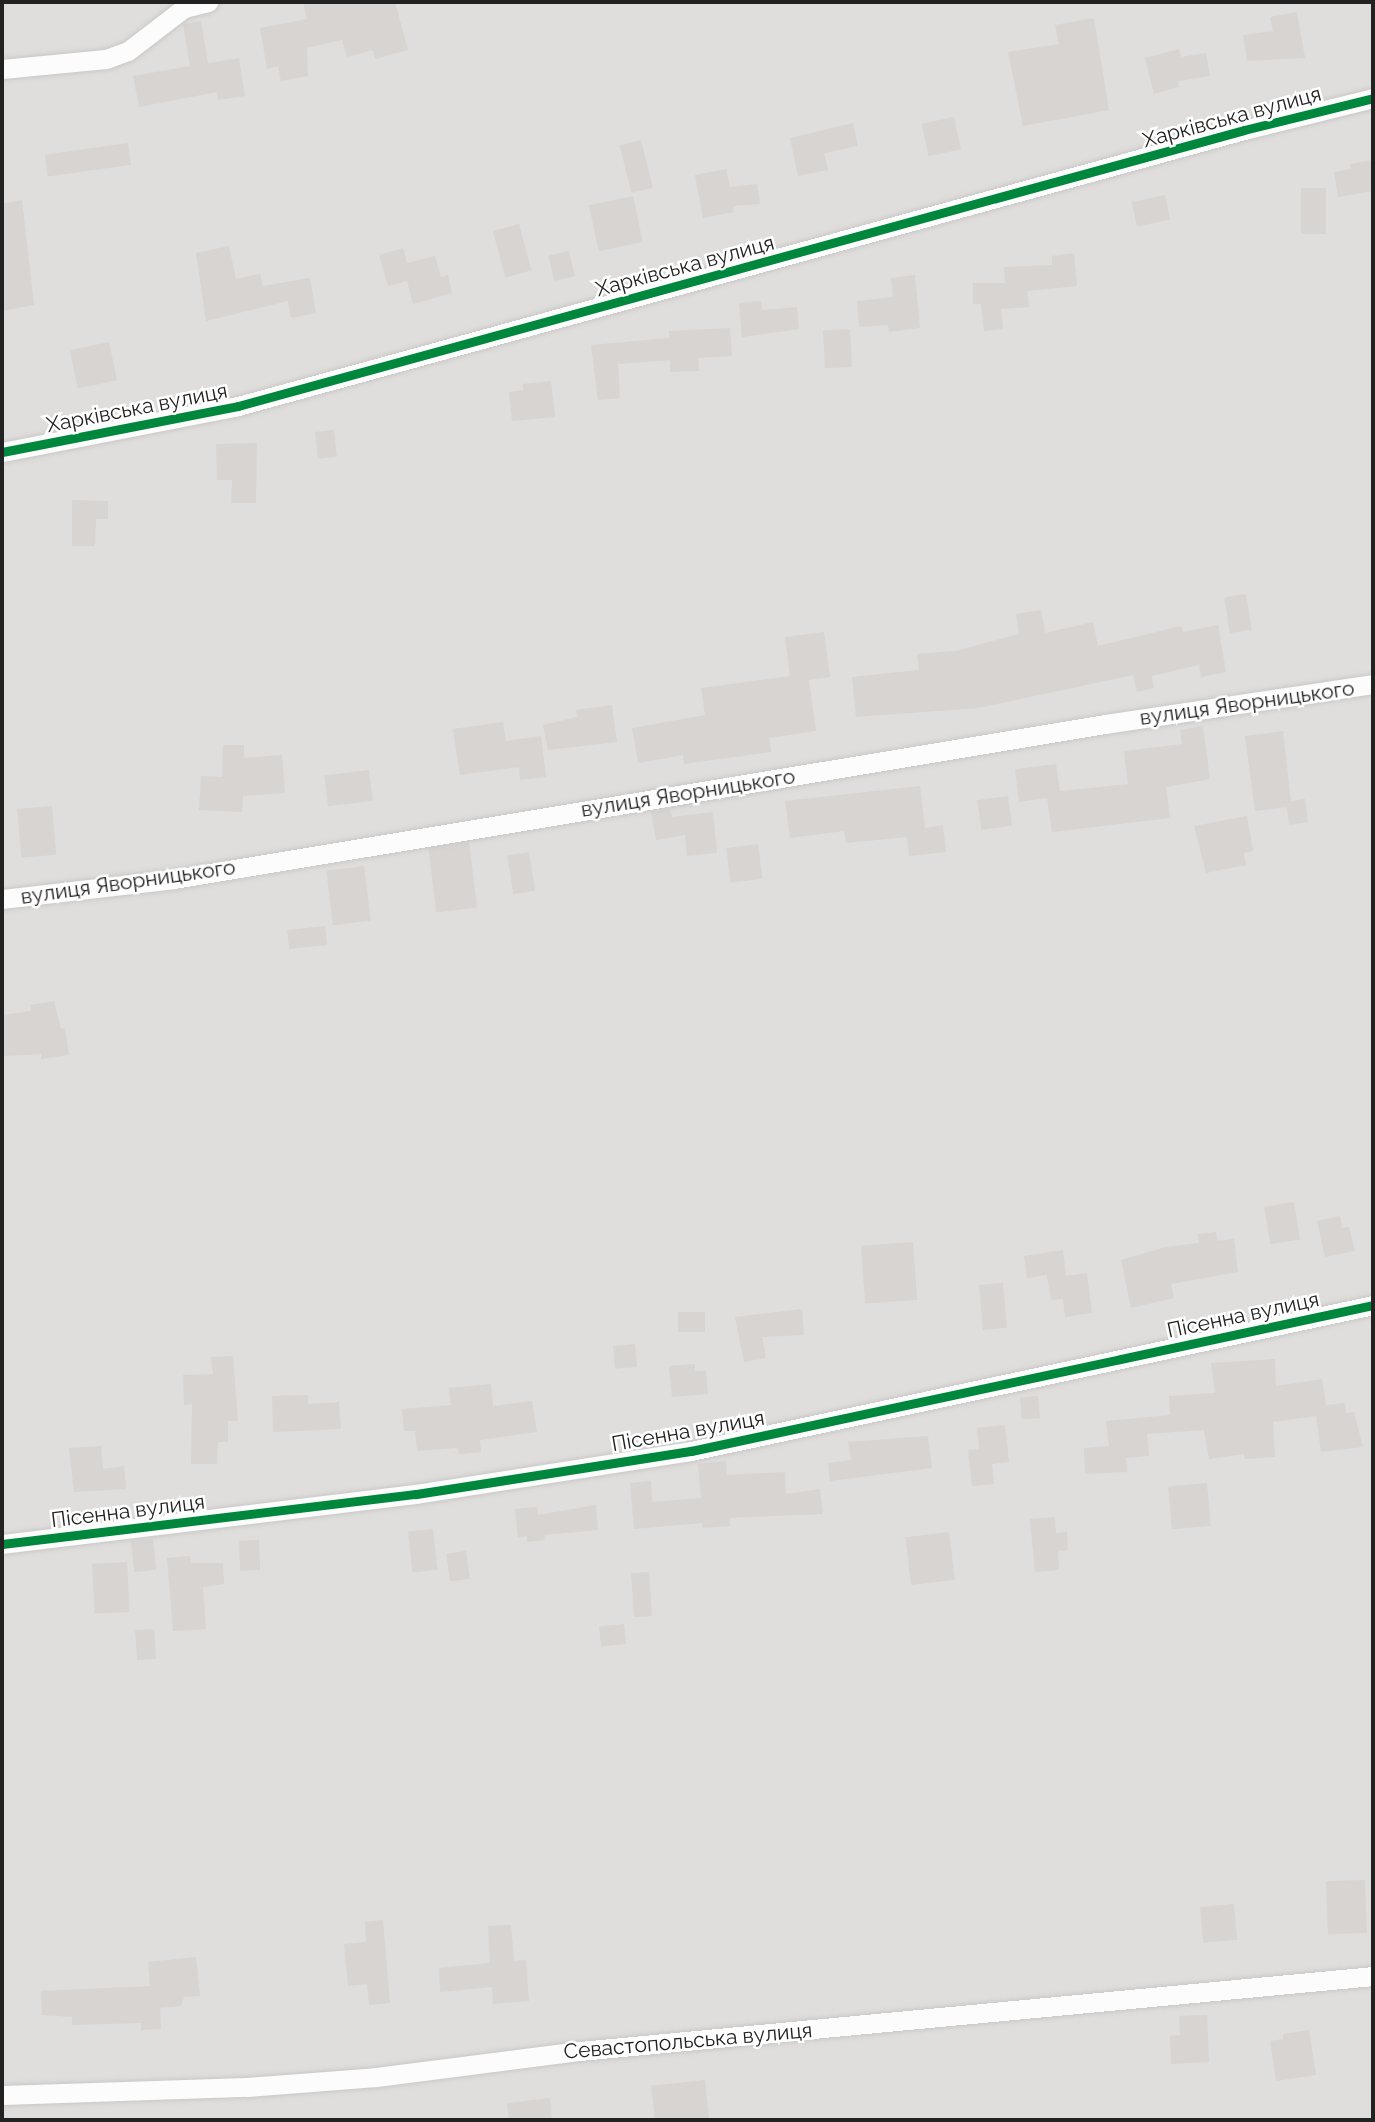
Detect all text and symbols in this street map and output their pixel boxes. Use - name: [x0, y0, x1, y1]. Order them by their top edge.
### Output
- street label: Харківська вулиця: [1140, 81, 1324, 153]
- street label: Харківська вулиця: [593, 230, 777, 302]
- street label: Харківська вулиця: [44, 378, 230, 438]
- street label: вулиця Яворницького: [1138, 675, 1356, 731]
- street label: вулиця Яворницького: [579, 764, 797, 822]
- street label: вулиця Яворницького: [19, 854, 237, 910]
- street label: Пісенна вулиця: [1165, 1287, 1321, 1343]
- street label: Пісенна вулиця: [610, 1405, 766, 1457]
- street label: Пісенна вулиця: [50, 1489, 206, 1533]
- street label: Севастопольська вулиця: [563, 2018, 813, 2064]

